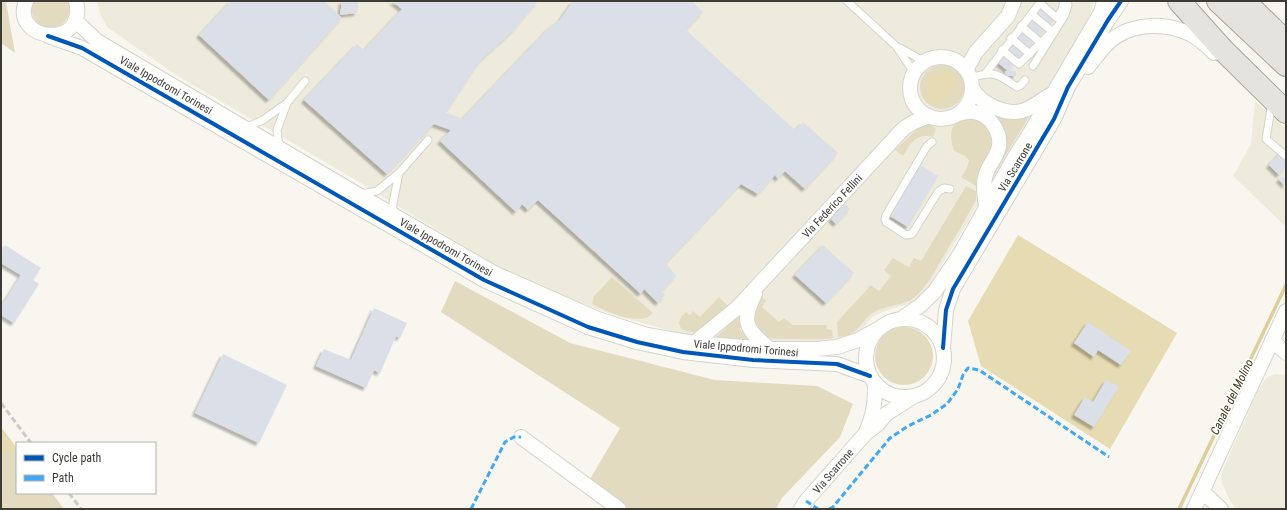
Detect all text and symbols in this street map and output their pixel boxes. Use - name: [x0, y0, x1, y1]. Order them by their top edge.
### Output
- street label: Viale Ippodromi Torinesi: [117, 53, 215, 117]
- street label: Via Scarrone: [996, 140, 1035, 194]
- street label: Via Federico Fellini: [800, 172, 865, 241]
- street label: Viale Ippodromi Torinesi: [397, 215, 495, 279]
- street label: Viale Ippodromi Torinesi: [693, 337, 799, 360]
- water label: Canale del Molino: [1208, 357, 1256, 437]
- legend: [16, 442, 156, 494]
- street label: Via Scarrone: [810, 446, 856, 496]
- text: Cycle path: [52, 451, 102, 465]
- text: Path: [52, 471, 74, 485]

